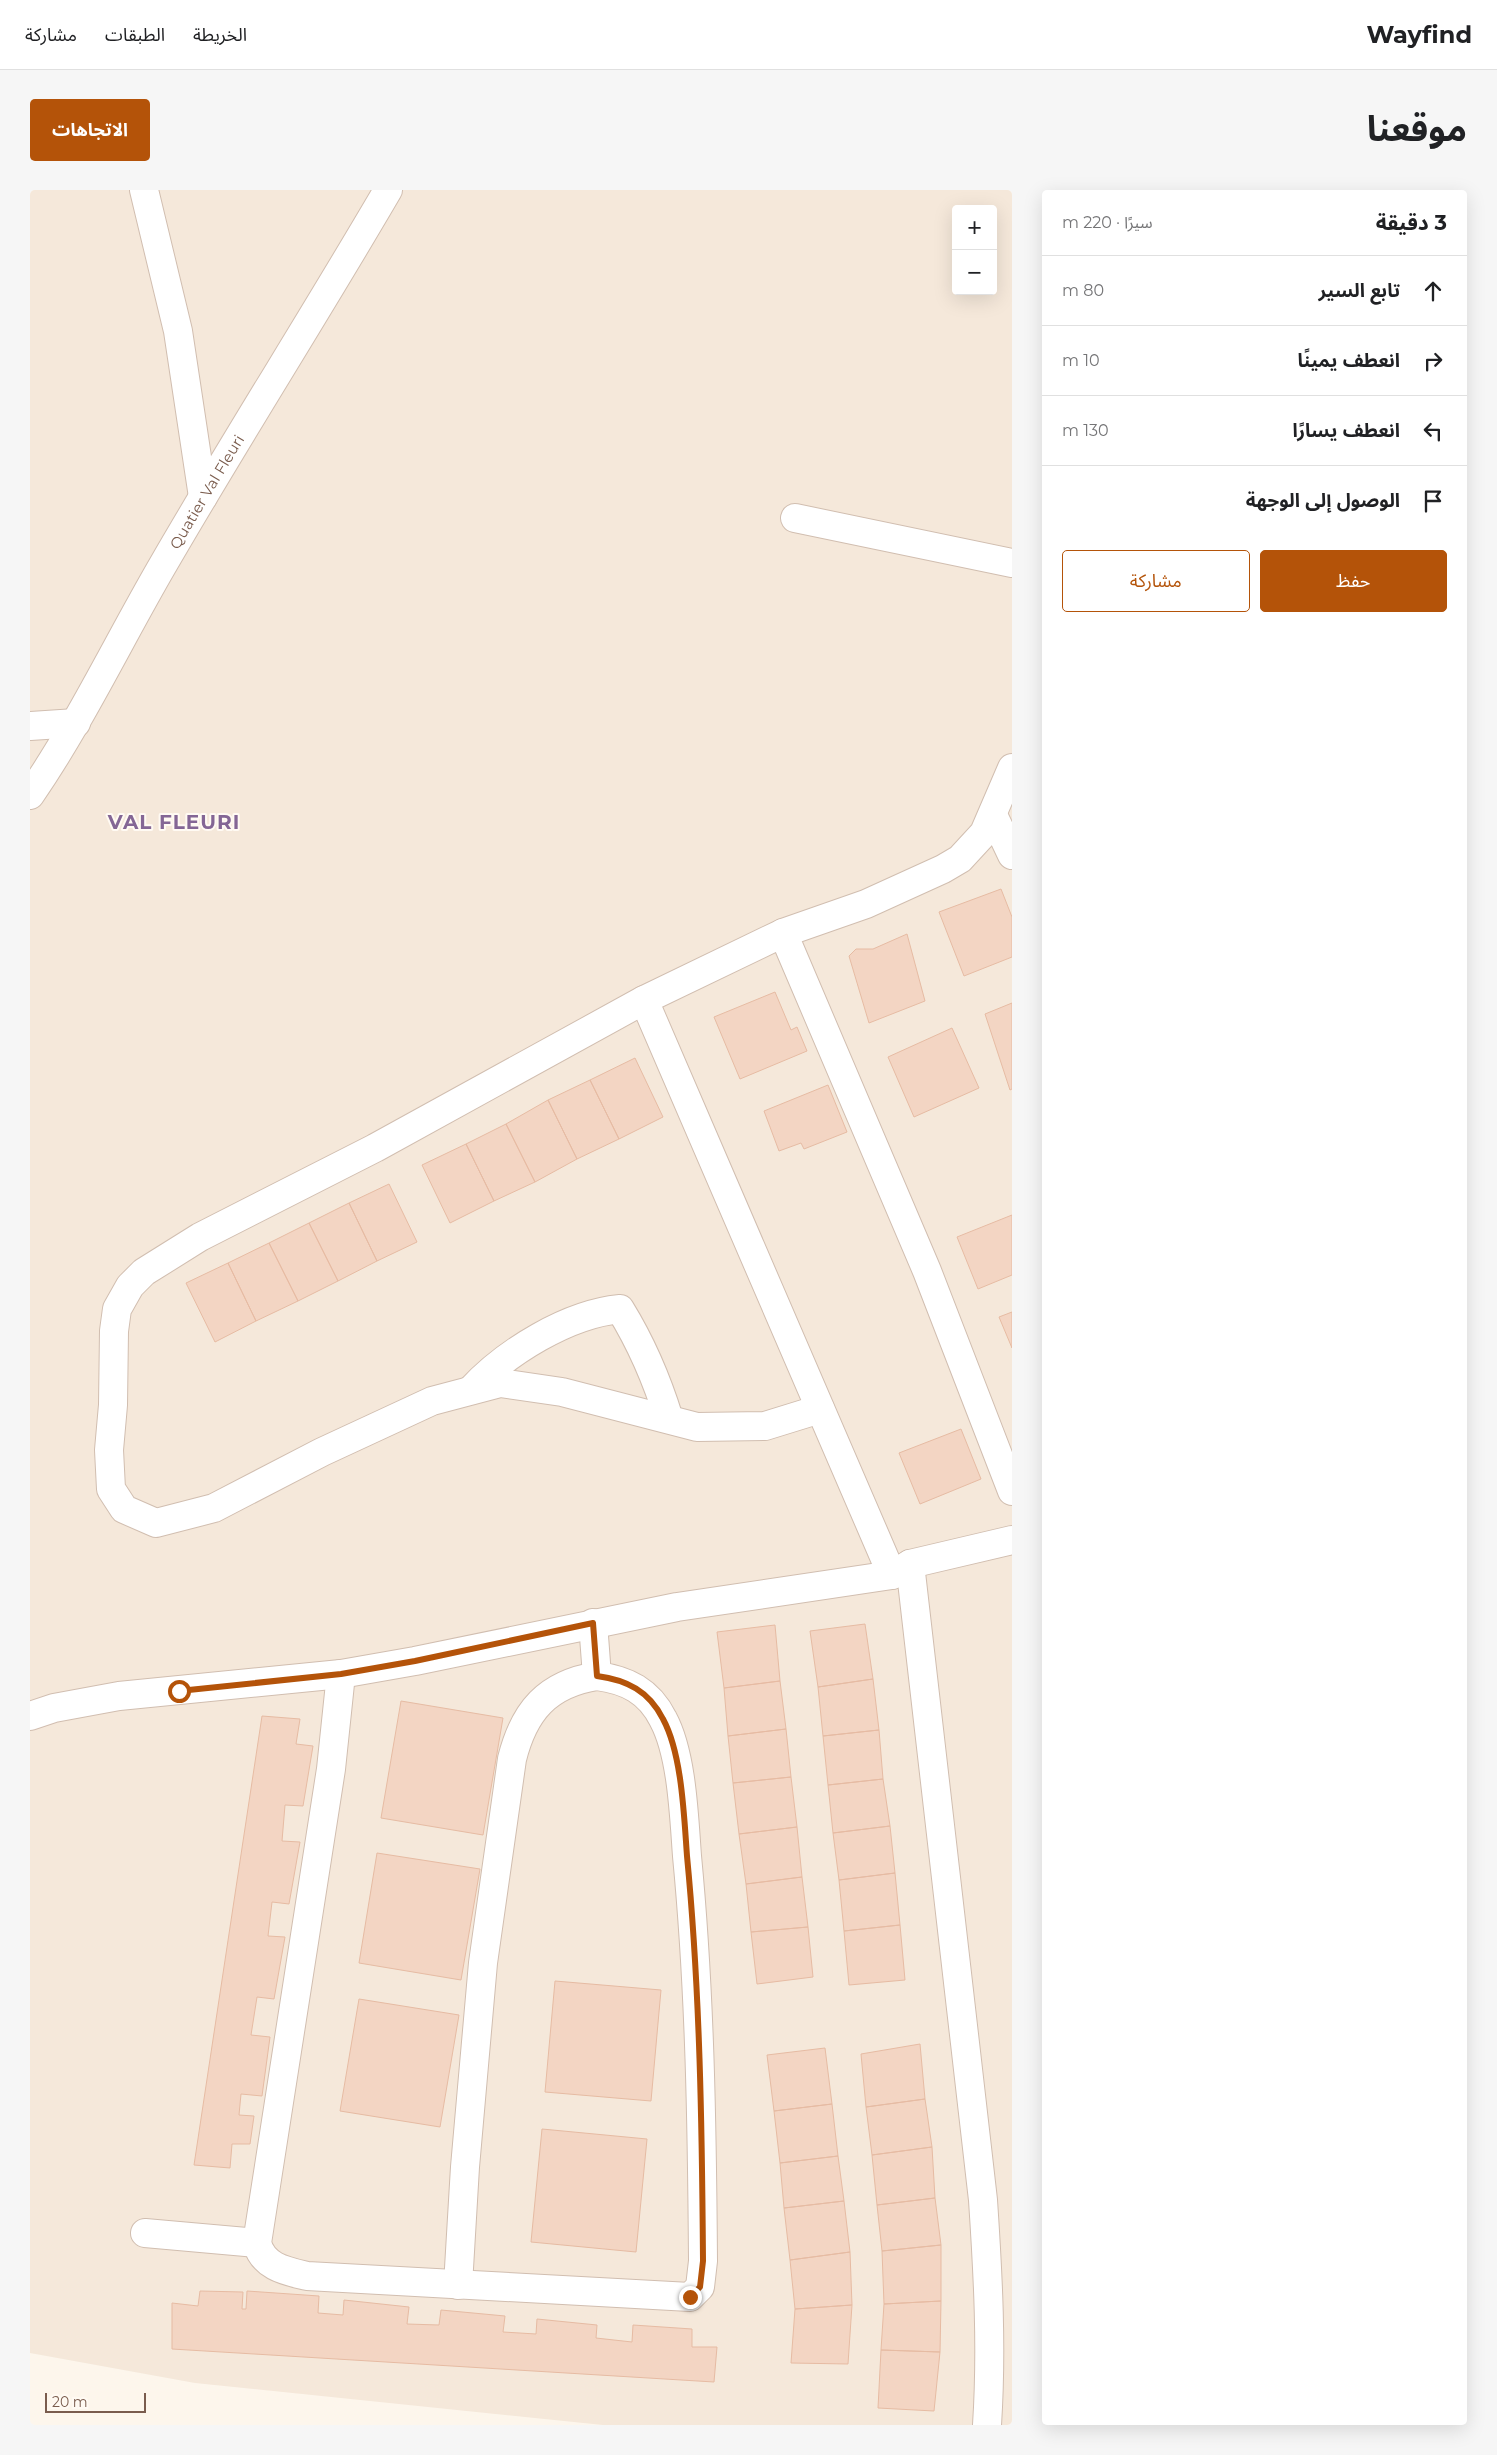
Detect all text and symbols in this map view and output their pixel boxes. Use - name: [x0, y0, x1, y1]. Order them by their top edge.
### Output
- text: Wayfind: [1366, 20, 1472, 49]
- text: مشاركة: [25, 24, 77, 46]
- text: الطبقات: [105, 24, 165, 46]
- text: الخريطة: [193, 24, 247, 46]
- button: الاتجاهات: [30, 99, 150, 161]
- text: موقعنا: [1367, 107, 1467, 150]
- map controls: [952, 205, 997, 295]
- button: +: [952, 205, 997, 250]
- text: 3 دقيقة: [1376, 210, 1447, 235]
- text: سيرًا · 220 m: [1062, 213, 1153, 232]
- button: −: [952, 250, 997, 295]
- icon: ahead: [1419, 277, 1447, 305]
- text: تابع السير: [1318, 279, 1400, 302]
- text: 80 m: [1062, 281, 1104, 300]
- icon: right: [1419, 347, 1447, 375]
- text: انعطف يمينًا: [1297, 349, 1400, 372]
- text: 10 m: [1062, 351, 1100, 370]
- icon: left: [1419, 417, 1447, 445]
- text: انعطف يسارًا: [1293, 419, 1400, 442]
- text: 130 m: [1062, 421, 1109, 440]
- street label: Quatier Val Fleuri: [165, 431, 248, 552]
- icon: arrive: [1419, 487, 1447, 515]
- text: الوصول إلى الوجهة: [1246, 489, 1400, 512]
- button: مشاركة: [1062, 550, 1250, 612]
- button: حفظ: [1260, 550, 1447, 612]
- district label: VAL FLEURI: [107, 810, 240, 834]
- route start: [168, 1680, 191, 1703]
- route end: [679, 2286, 702, 2309]
- scale bar: [45, 2390, 146, 2413]
- text: 20 m: [52, 2393, 88, 2411]

